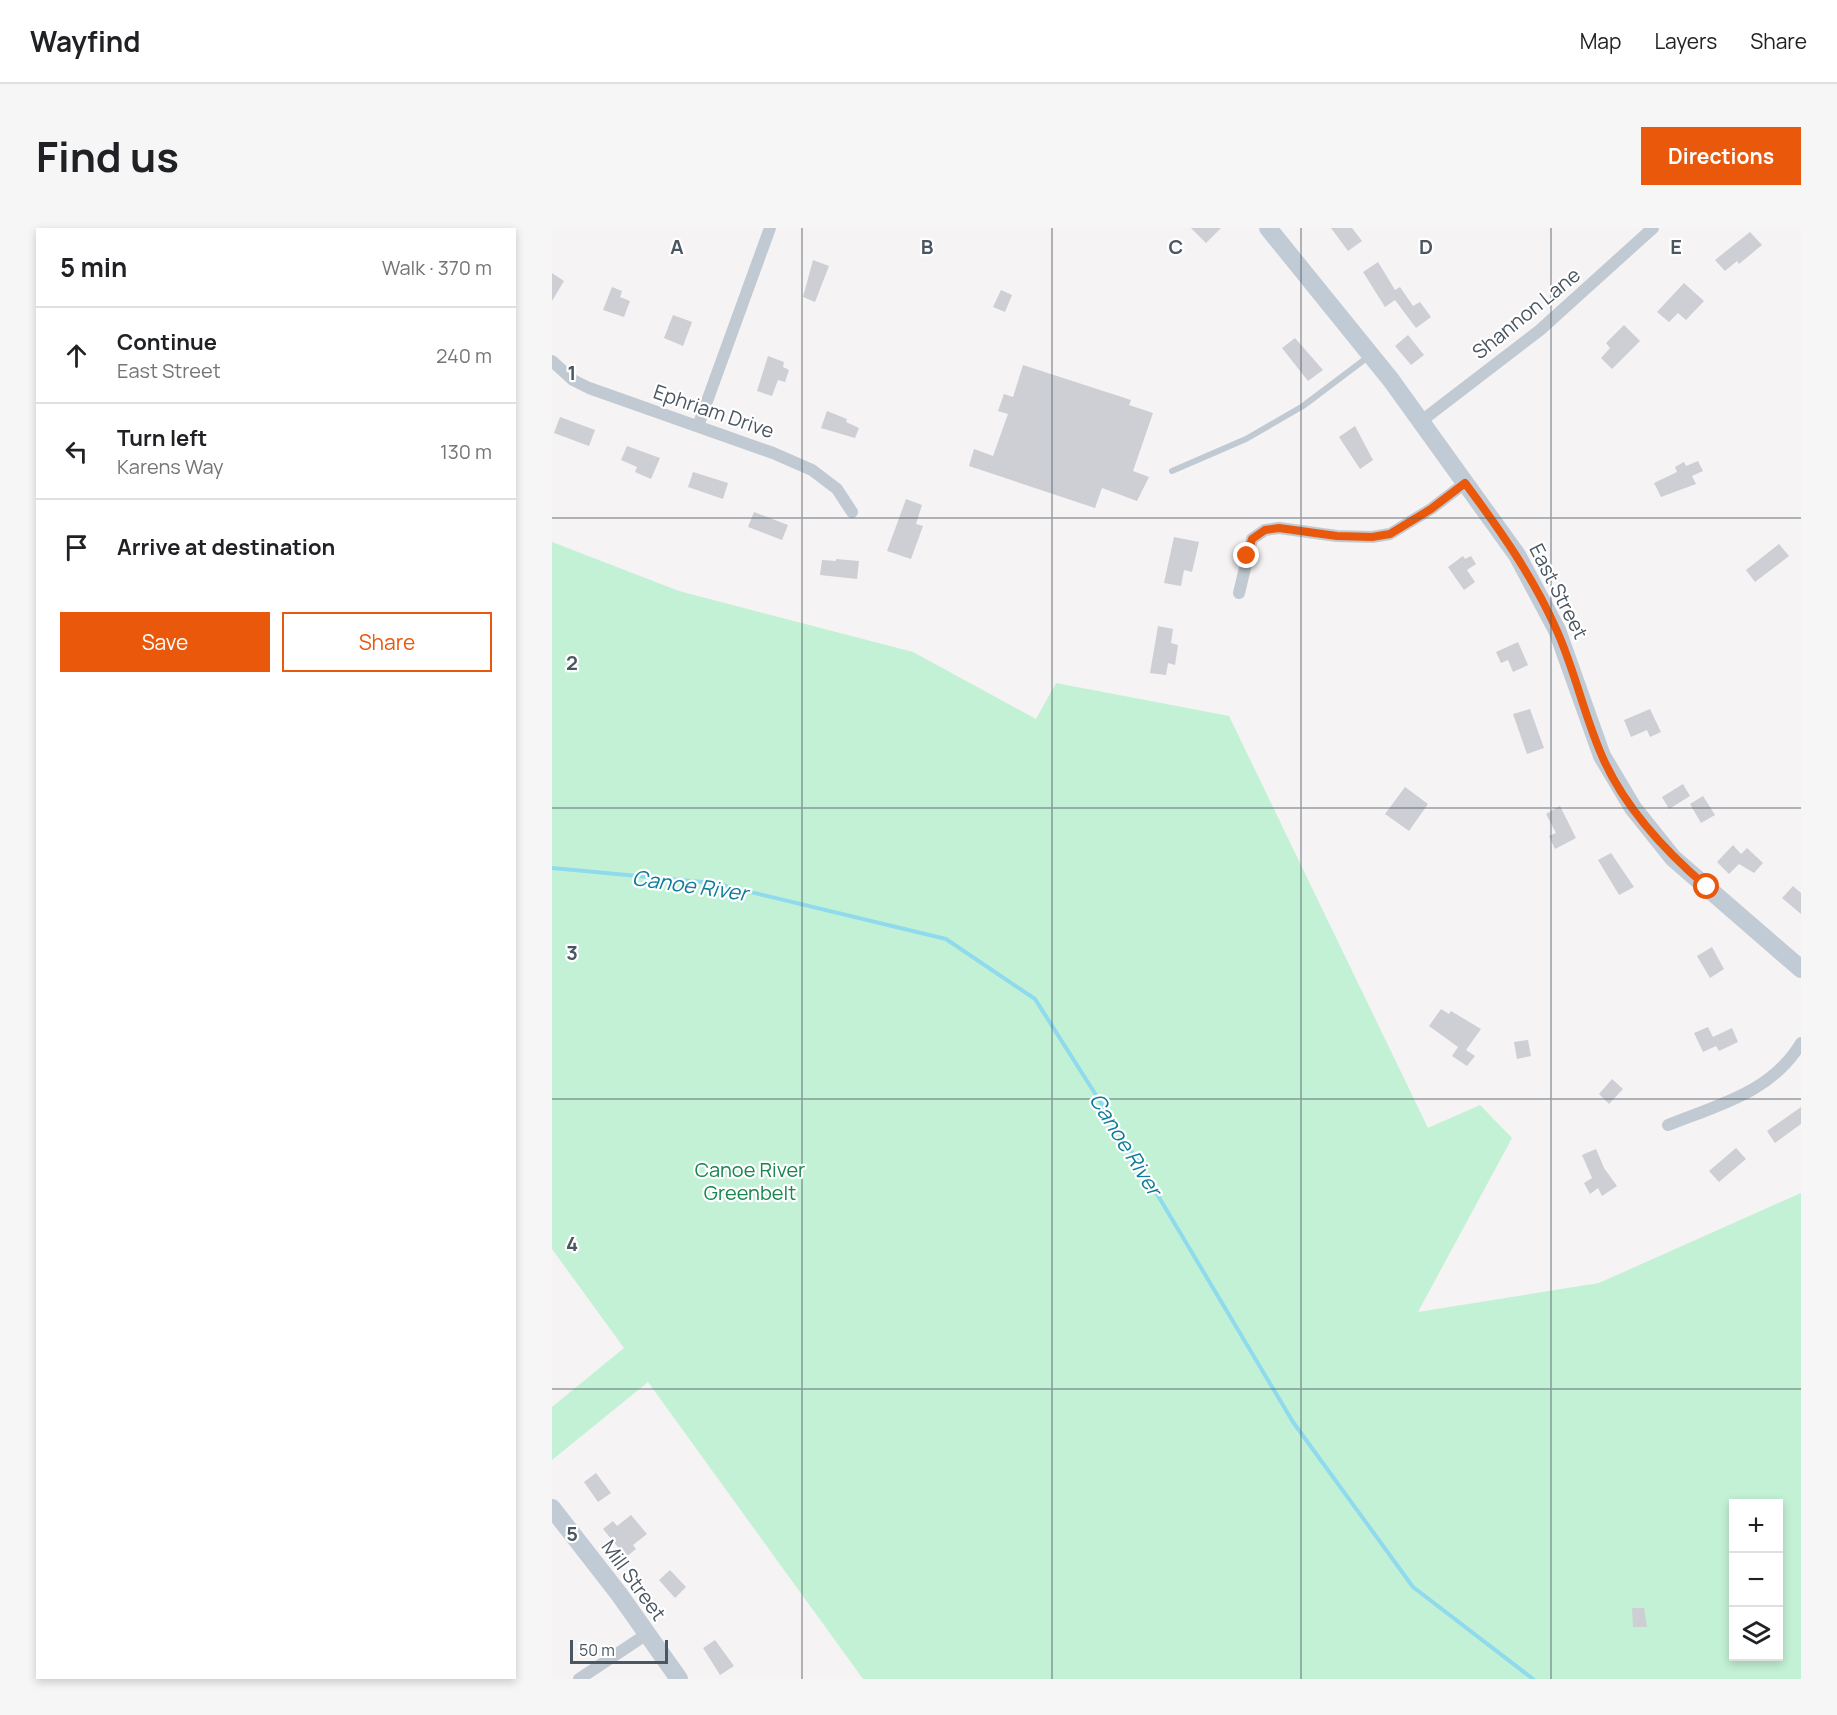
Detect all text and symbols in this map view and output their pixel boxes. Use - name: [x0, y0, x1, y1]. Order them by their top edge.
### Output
- text: Wayfind: [30, 22, 140, 60]
- text: Map: [1580, 27, 1621, 55]
- text: Layers: [1654, 27, 1717, 55]
- text: Share: [1750, 27, 1807, 55]
- text: Find us: [36, 127, 179, 185]
- button: Directions: [1641, 127, 1801, 185]
- text: A: [670, 233, 684, 260]
- text: B: [921, 233, 934, 260]
- text: C: [1169, 233, 1183, 260]
- text: D: [1419, 233, 1433, 260]
- text: E: [1670, 233, 1682, 260]
- text: 5 min: [60, 249, 127, 285]
- text: Walk · 370 m: [382, 254, 492, 281]
- street label: Shannon Lane: [1466, 261, 1586, 365]
- text: Continue: [117, 327, 217, 357]
- icon: ahead: [60, 339, 93, 372]
- text: 240 m: [436, 342, 492, 369]
- text: East Street: [117, 357, 221, 384]
- text: 1: [568, 359, 576, 386]
- street label: Ephriam Drive: [650, 378, 778, 444]
- text: Turn left: [117, 423, 207, 453]
- icon: left: [60, 435, 93, 468]
- text: 130 m: [440, 438, 492, 465]
- text: Karens Way: [117, 453, 224, 480]
- icon: arrive: [60, 531, 93, 564]
- text: Arrive at destination: [117, 532, 335, 562]
- street label: East Street: [1523, 539, 1595, 643]
- route end: [1233, 542, 1259, 568]
- button: Save: [60, 612, 270, 672]
- button: Share: [282, 612, 492, 672]
- text: 2: [566, 649, 578, 676]
- water label: Canoe River: [630, 863, 752, 907]
- route start: [1693, 873, 1719, 899]
- text: 3: [566, 939, 578, 966]
- water label: Canoe River: [1083, 1087, 1170, 1203]
- park label: Canoe River Greenbelt: [695, 1156, 805, 1206]
- text: 4: [566, 1230, 578, 1257]
- map controls: [1729, 1499, 1783, 1661]
- button: +: [1729, 1499, 1783, 1553]
- text: 5: [566, 1520, 578, 1547]
- street label: Mill Street: [596, 1534, 672, 1626]
- button: −: [1729, 1553, 1783, 1607]
- button: layers: [1729, 1607, 1783, 1661]
- scale bar: [570, 1637, 668, 1664]
- text: 50 m: [579, 1639, 615, 1661]

